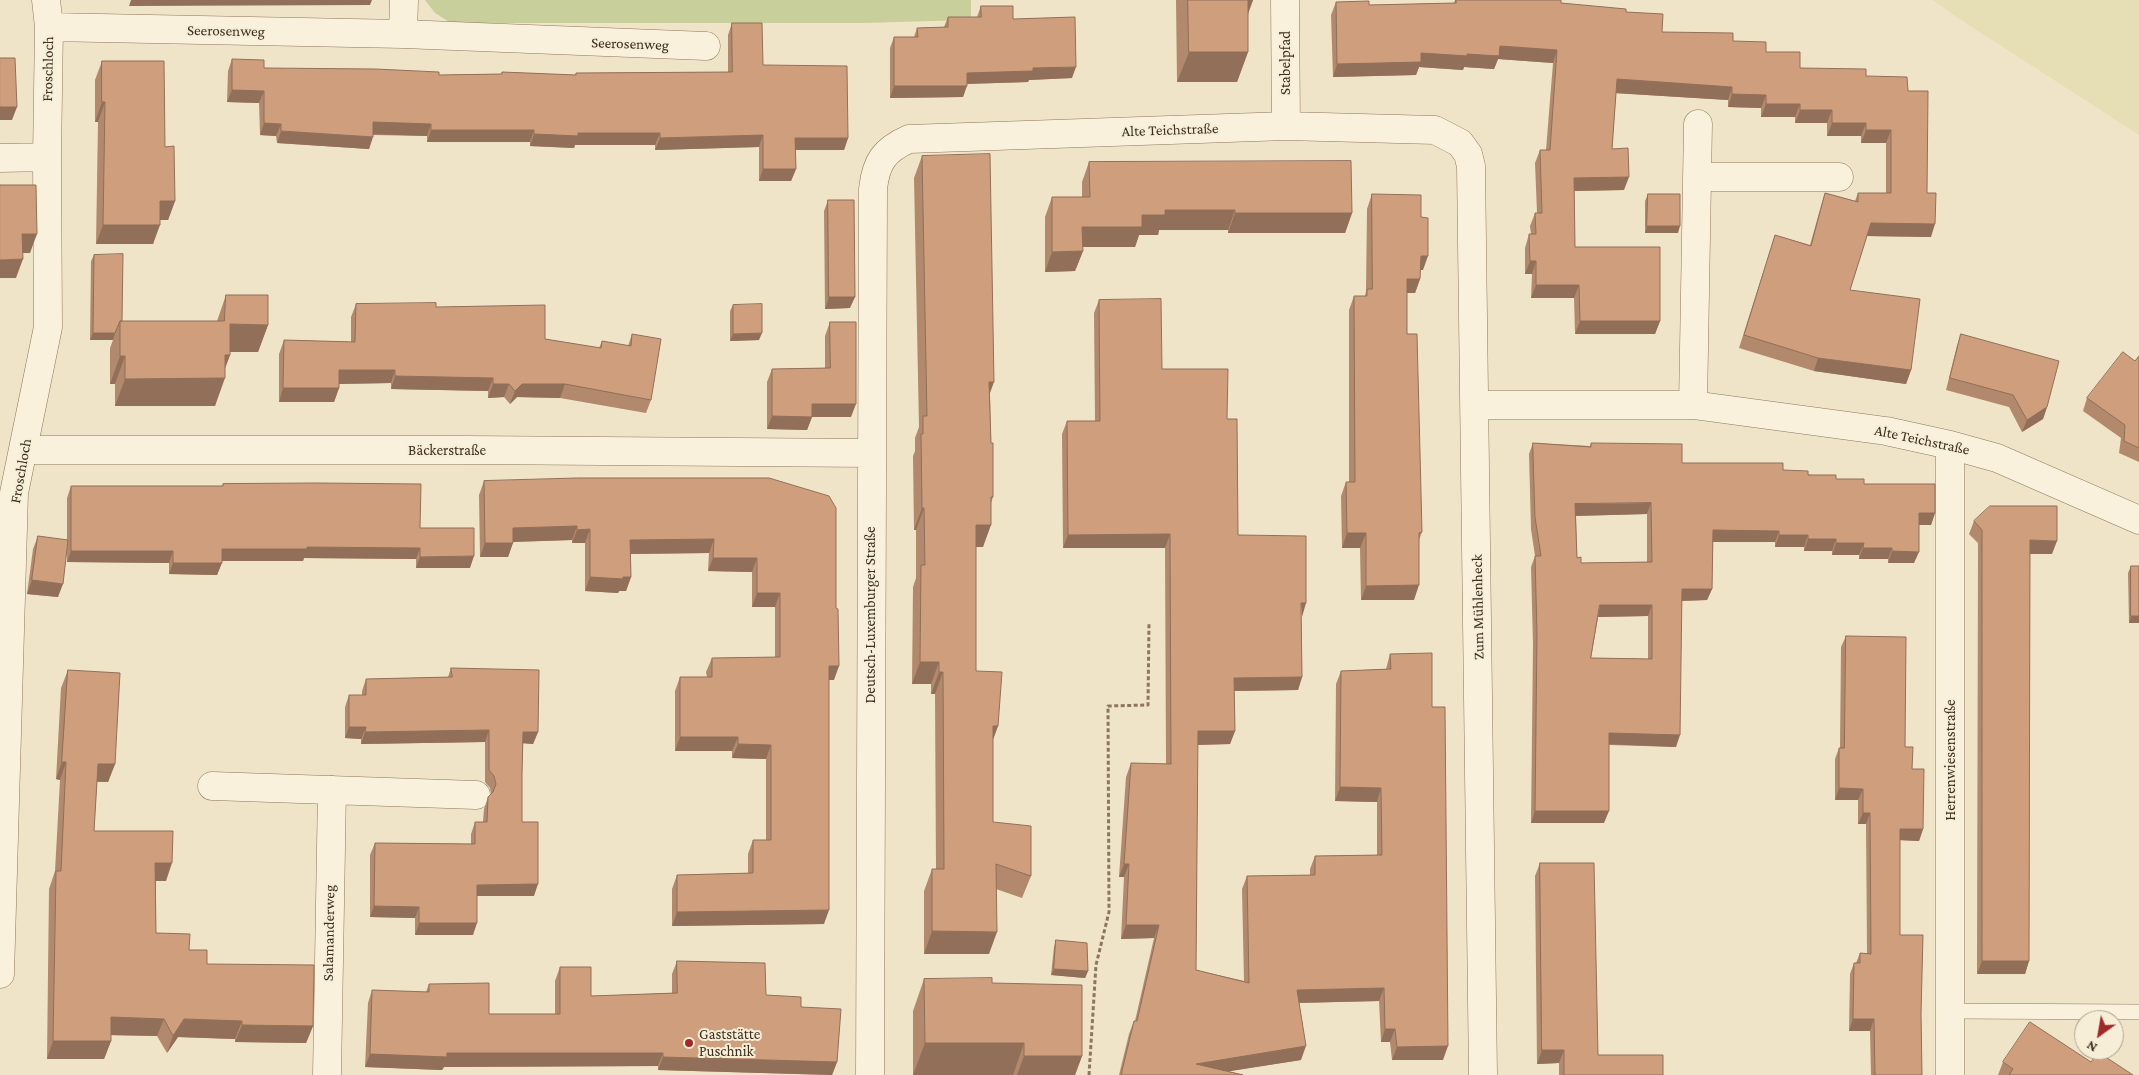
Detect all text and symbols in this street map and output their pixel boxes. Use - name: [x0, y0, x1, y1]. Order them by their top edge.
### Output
- street label: Seerosenweg: [187, 21, 265, 41]
- street label: Stabelpfad: [1276, 31, 1294, 95]
- street label: Seerosenweg: [591, 34, 669, 54]
- street label: Froschloch: [38, 36, 58, 102]
- street label: Alte Teichstraße: [1121, 119, 1219, 141]
- street label: Alte Teichstraße: [1873, 421, 1971, 459]
- street label: Froschloch: [6, 437, 36, 505]
- street label: Bäckerstraße: [408, 441, 486, 459]
- street label: Deutsch-Luxemburger Straße: [861, 526, 879, 704]
- street label: Zum Mühlenheck: [1468, 554, 1488, 660]
- street label: Herrenwiesenstraße: [1941, 699, 1959, 821]
- street label: Salamanderweg: [319, 885, 339, 981]
- north arrow: [2074, 1010, 2124, 1060]
- place label: Gaststätte Puschnik: [699, 1025, 760, 1060]
- marker: Gaststätte Puschnik: [683, 1037, 695, 1049]
- text: N: [2083, 1038, 2100, 1056]

